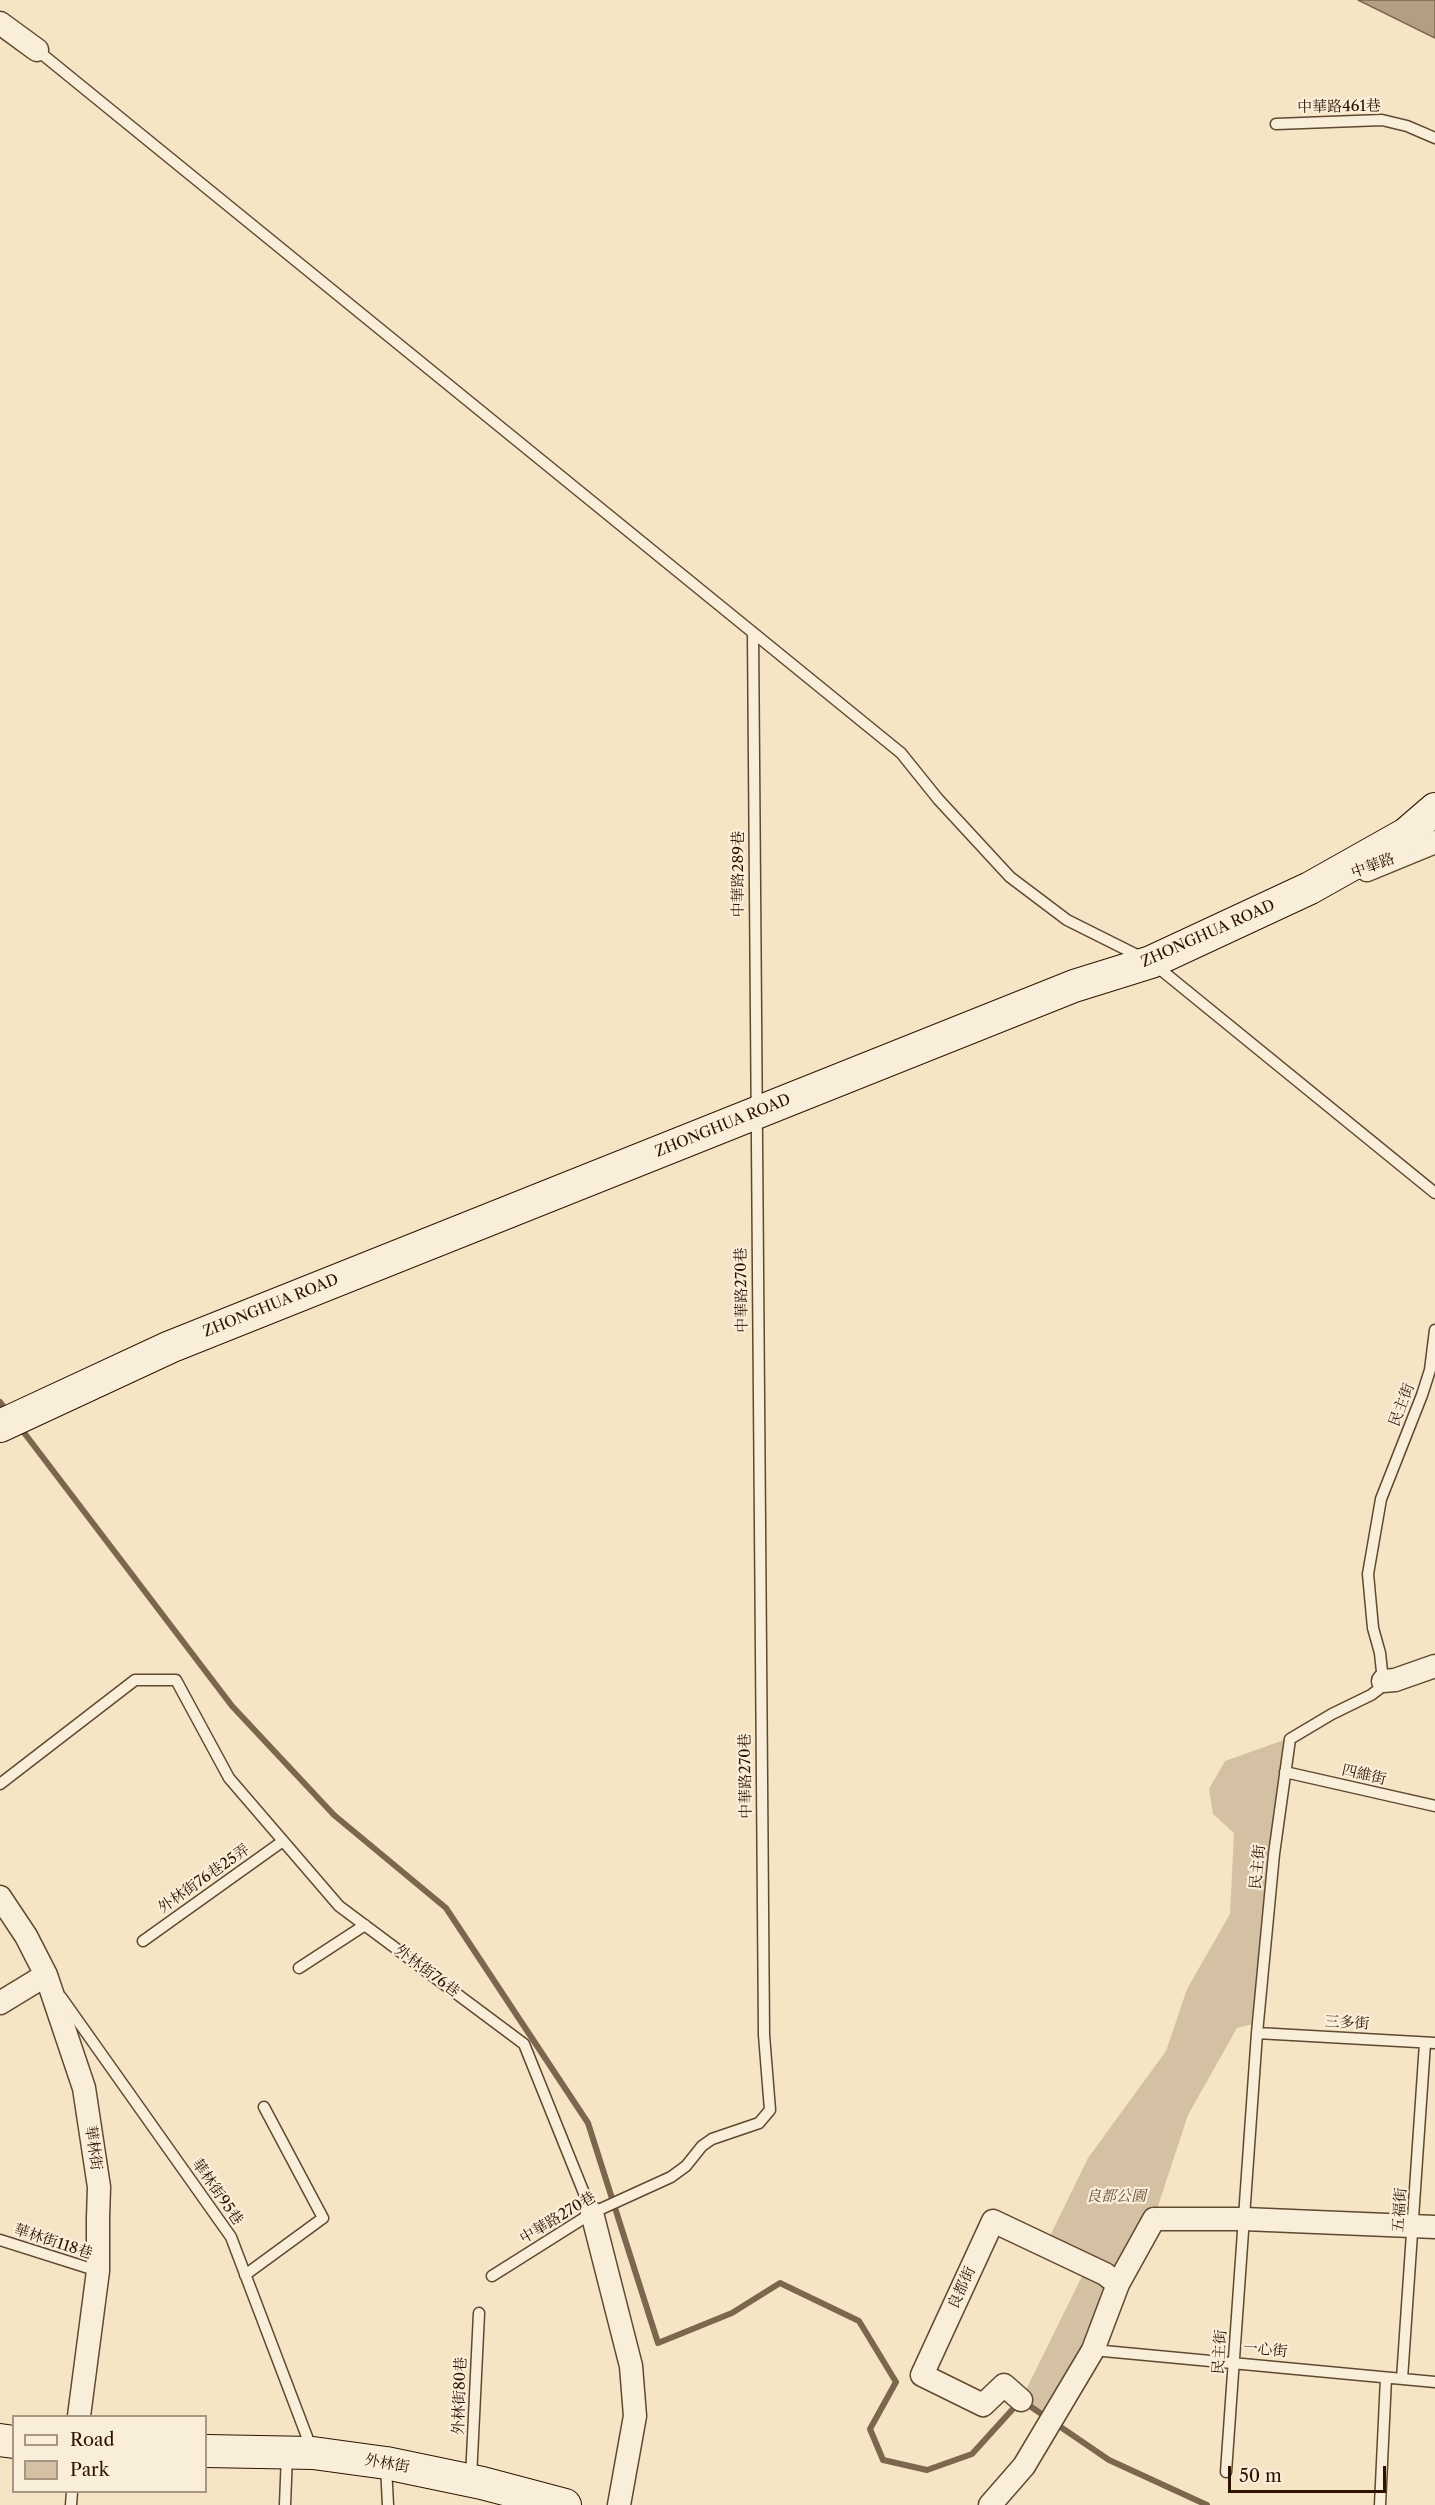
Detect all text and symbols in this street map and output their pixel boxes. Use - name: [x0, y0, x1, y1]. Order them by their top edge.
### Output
- street label: 中華路461巷: [1297, 97, 1381, 117]
- street label: 中華路289巷: [730, 831, 748, 917]
- street label: 中華路: [1349, 850, 1397, 882]
- street label: ZHONGHUA ROAD: [1138, 896, 1278, 972]
- street label: ZHONGHUA ROAD: [653, 1091, 793, 1161]
- street label: 中華路270巷: [732, 1247, 752, 1333]
- street label: ZHONGHUA ROAD: [201, 1271, 341, 1341]
- street label: 民主街: [1386, 1381, 1418, 1429]
- street label: 中華路270巷: [736, 1733, 756, 1819]
- street label: 四維街: [1340, 1761, 1388, 1789]
- street label: 外林街76巷25弄: [155, 1841, 253, 1917]
- street label: 民主街: [1247, 1844, 1269, 1890]
- street label: 外林街76巷: [391, 1941, 463, 2001]
- street label: 三多街: [1324, 2013, 1370, 2033]
- street label: 華林街: [81, 2124, 105, 2172]
- street label: 華林街95巷: [188, 2155, 246, 2229]
- street label: 五福街: [1389, 2187, 1411, 2233]
- street label: 中華路270巷: [517, 2188, 599, 2248]
- park label: 良都公園: [1086, 2188, 1146, 2206]
- street label: 華林街118巷: [11, 2221, 95, 2263]
- street label: 良都街: [944, 2264, 980, 2312]
- street label: 民主街: [1209, 2329, 1231, 2375]
- street label: 一心街: [1242, 2339, 1288, 2361]
- street label: 外林街80巷: [450, 2357, 470, 2435]
- legend: [12, 2415, 207, 2493]
- text: Road: [70, 2429, 115, 2451]
- street label: 外林街: [363, 2451, 411, 2477]
- scale bar: [1231, 2454, 1388, 2492]
- text: Park: [70, 2459, 109, 2481]
- text: 50 m: [1239, 2465, 1282, 2487]

